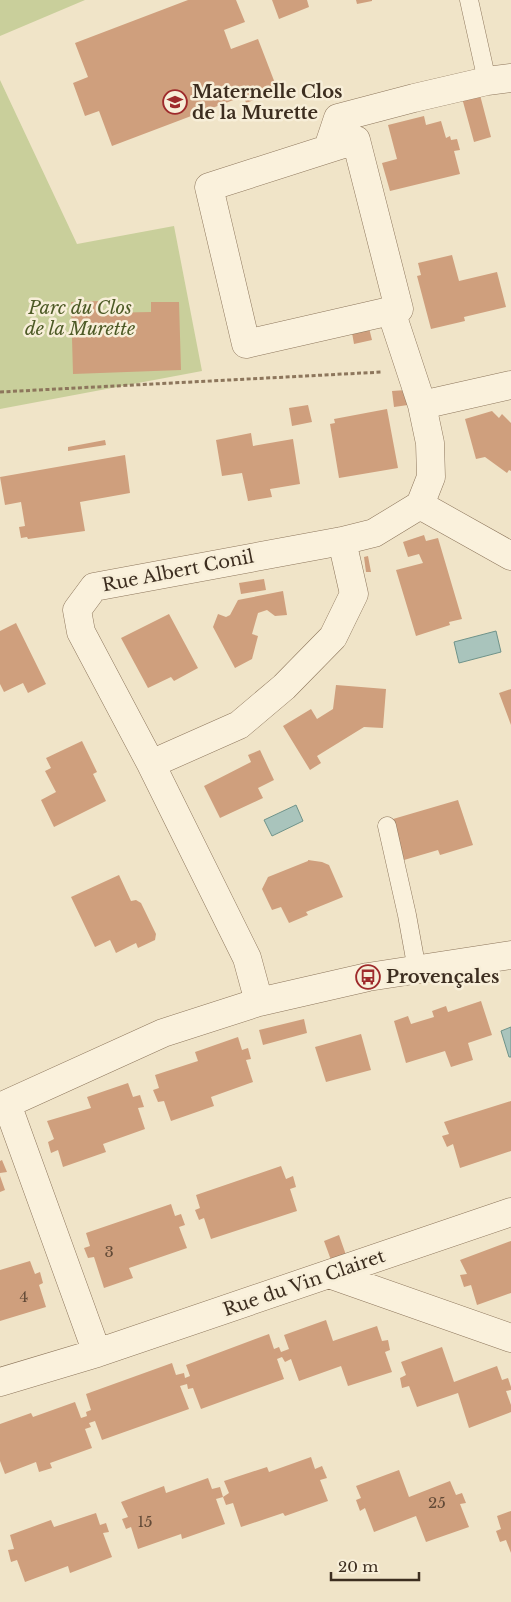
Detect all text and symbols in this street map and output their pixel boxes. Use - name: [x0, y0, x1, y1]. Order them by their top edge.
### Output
- place label: Maternelle Clos de la Murette: [192, 81, 343, 124]
- school or university icon: Maternelle Clos de la Murette: [162, 89, 188, 115]
- park label: Parc du Clos de la Murette: [25, 297, 135, 340]
- street label: Rue Albert Conil: [100, 545, 256, 596]
- bus stop icon: Provençales: [355, 964, 381, 990]
- place label: Provençales: [386, 966, 499, 988]
- house number: 3: [104, 1242, 114, 1261]
- street label: Rue du Vin Clairet: [220, 1245, 388, 1321]
- house number: 4: [20, 1287, 28, 1306]
- house number: 25: [428, 1493, 446, 1512]
- house number: 15: [137, 1512, 153, 1531]
- scale bar: [331, 1550, 418, 1582]
- text: 20 m: [338, 1557, 378, 1576]

